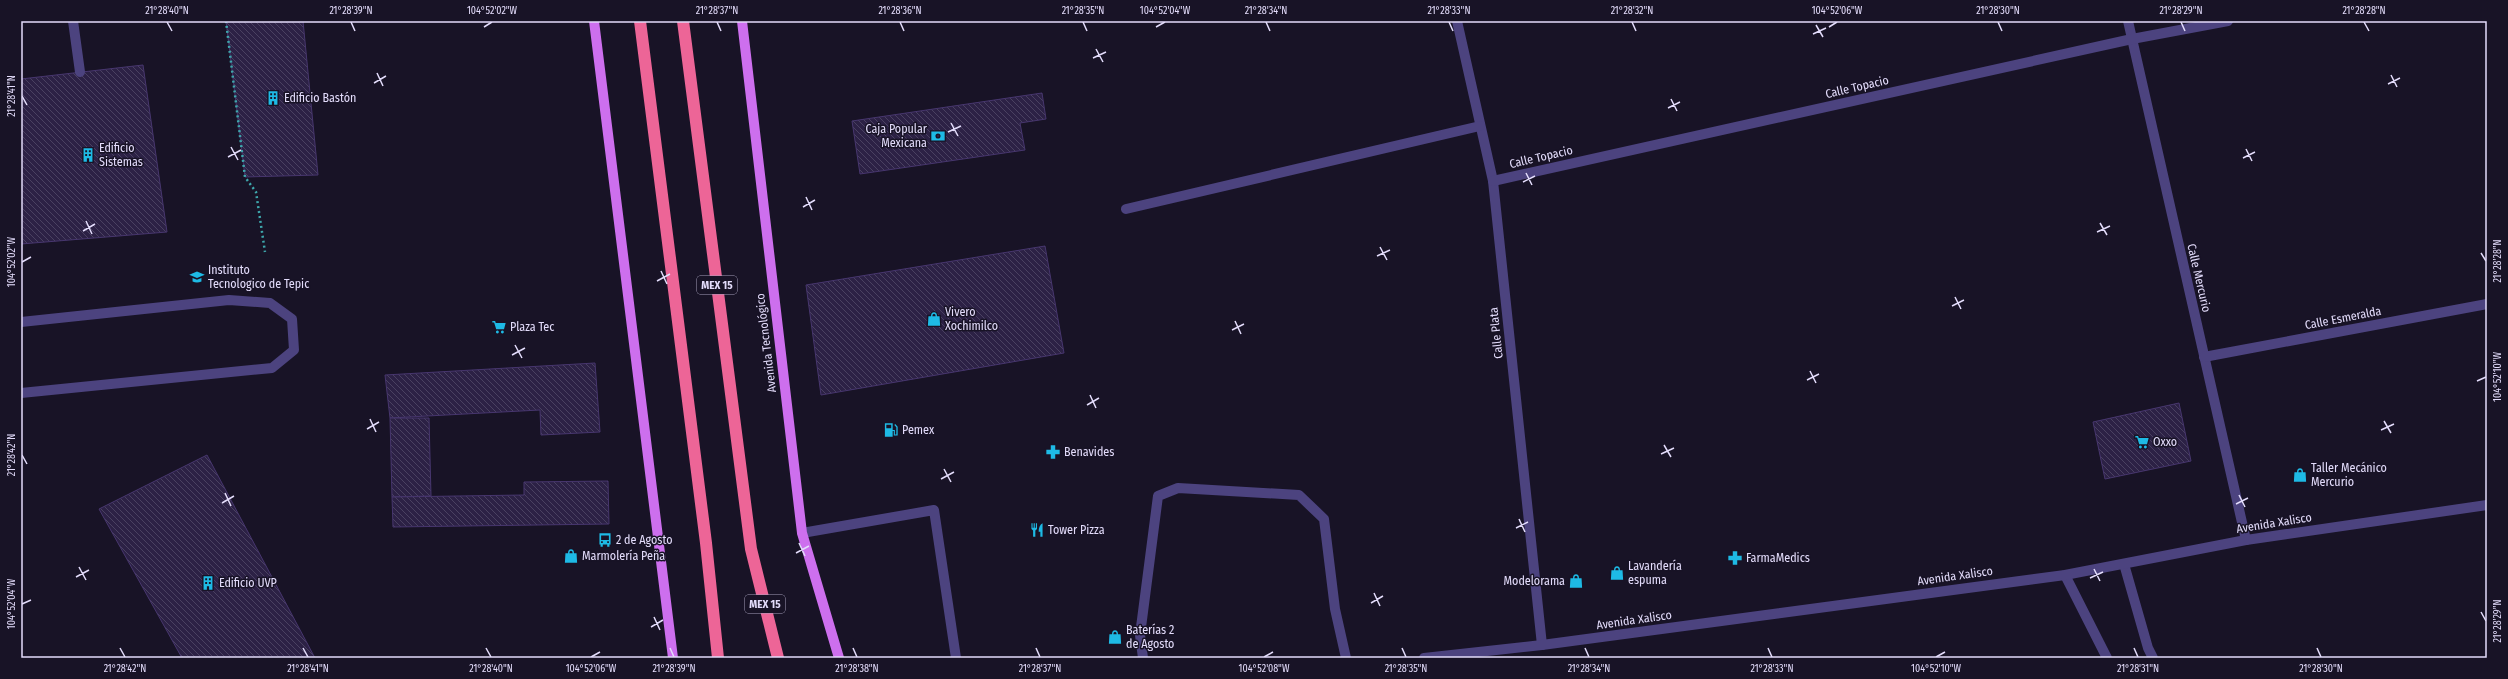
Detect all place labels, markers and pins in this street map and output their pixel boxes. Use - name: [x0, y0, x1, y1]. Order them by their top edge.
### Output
- building icon: Edificio Bastón: [265, 90, 281, 106]
- place label: Edificio Bastón: [284, 91, 356, 105]
- place label: Caja Popular Mexicana: [865, 122, 928, 150]
- bank icon: Caja Popular Mexicana: [930, 128, 946, 144]
- place label: Edificio Sistemas: [99, 141, 143, 169]
- building icon: Edificio Sistemas: [80, 147, 96, 163]
- place label: Instituto Tecnologico de Tepic: [208, 263, 309, 291]
- school or university icon: Instituto Tecnologico de Tepic: [189, 269, 205, 285]
- place label: Vivero Xochimilco: [945, 305, 998, 333]
- shop icon: Vivero Xochimilco: [926, 311, 942, 327]
- supermarket icon: Plaza Tec: [491, 319, 507, 335]
- place label: Plaza Tec: [510, 320, 554, 334]
- fuel station icon: Pemex: [883, 422, 899, 438]
- place label: Pemex: [902, 423, 935, 437]
- supermarket icon: Oxxo: [2134, 434, 2150, 450]
- place label: Oxxo: [2153, 435, 2177, 449]
- pharmacy icon: Benavides: [1045, 444, 1061, 460]
- place label: Benavides: [1064, 445, 1114, 459]
- place label: Taller Mecánico Mercurio: [2311, 461, 2387, 489]
- shop icon: Taller Mecánico Mercurio: [2292, 467, 2308, 483]
- restaurant icon: Tower Pizza: [1029, 522, 1045, 538]
- place label: Tower Pizza: [1048, 523, 1105, 537]
- bus stop icon: 2 de Agosto: [597, 532, 613, 548]
- place label: 2 de Agosto: [616, 533, 673, 547]
- shop icon: Marmolería Peña: [563, 548, 579, 564]
- place label: Marmolería Peña: [582, 549, 665, 563]
- pharmacy icon: FarmaMedics: [1727, 550, 1743, 566]
- place label: FarmaMedics: [1746, 551, 1810, 565]
- place label: Lavandería espuma: [1628, 559, 1682, 587]
- shop icon: Lavandería espuma: [1609, 565, 1625, 581]
- shop icon: Modelorama: [1568, 573, 1584, 589]
- place label: Modelorama: [1504, 574, 1565, 588]
- building icon: Edificio UVP: [200, 575, 216, 591]
- place label: Edificio UVP: [219, 576, 277, 590]
- place label: Baterías 2 de Agosto: [1126, 623, 1174, 651]
- shop icon: Baterías 2 de Agosto: [1107, 629, 1123, 645]

